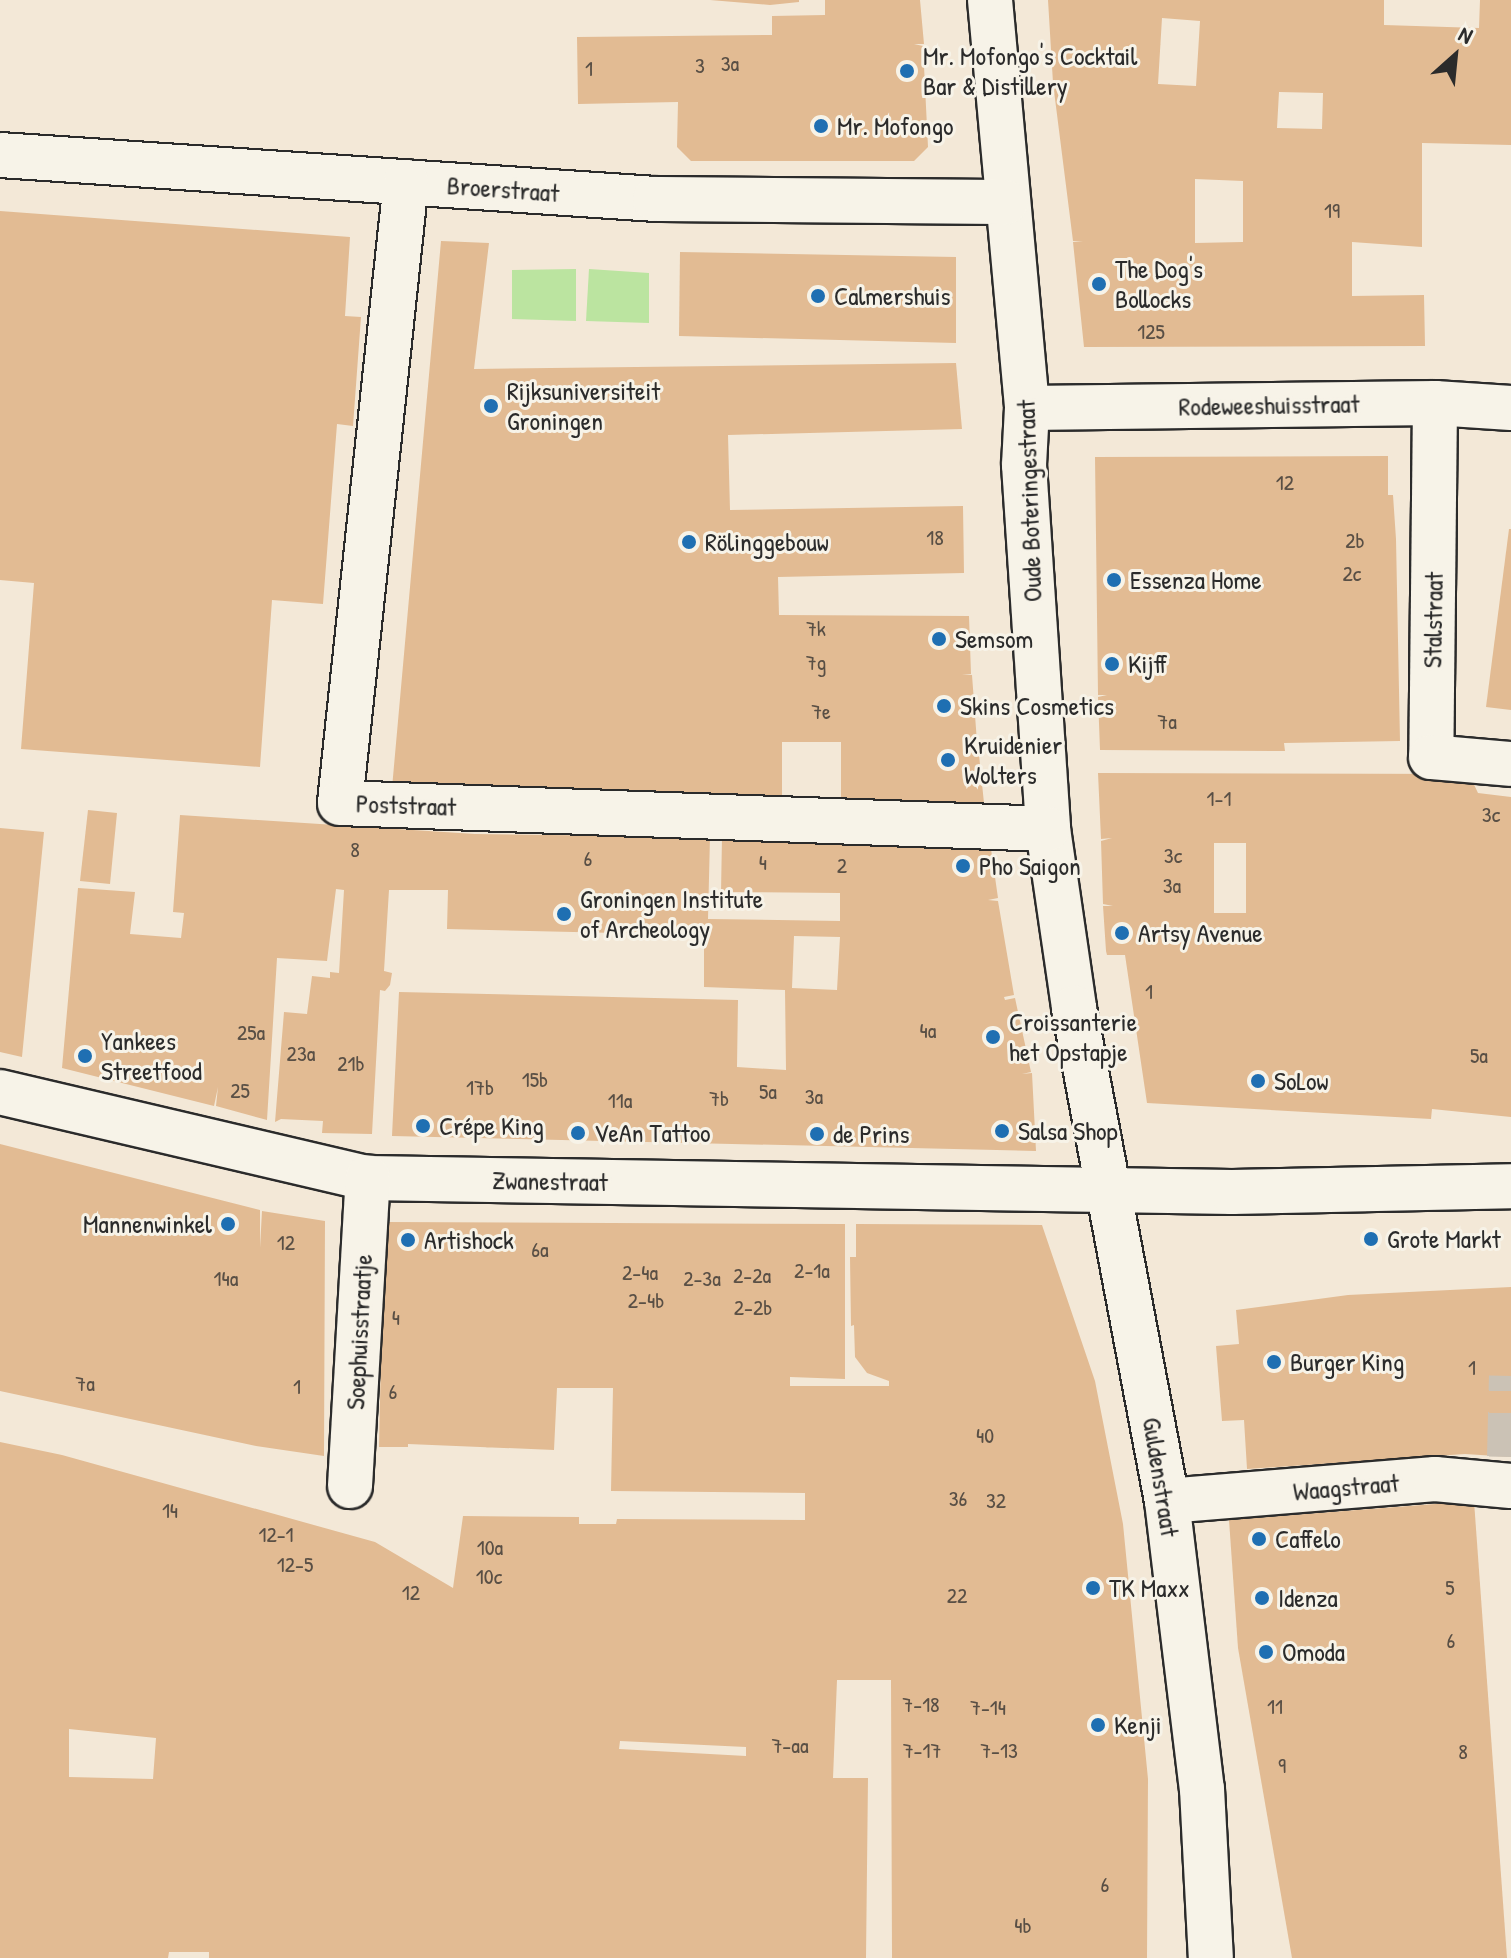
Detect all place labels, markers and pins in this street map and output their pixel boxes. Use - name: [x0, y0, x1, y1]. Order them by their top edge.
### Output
- place label: Mr. Mofongo's Cocktail Bar & Distillery: [923, 40, 1137, 102]
- marker: Mr. Mofongo's Cocktail Bar & Distillery: [898, 62, 916, 80]
- place label: Mr. Mofongo: [837, 110, 954, 142]
- marker: Mr. Mofongo: [812, 117, 830, 135]
- place label: The Dog's Bollocks: [1115, 253, 1203, 314]
- marker: The Dog's Bollocks: [1090, 275, 1108, 293]
- place label: Calmershuis: [834, 280, 951, 312]
- marker: Calmershuis: [809, 287, 827, 305]
- place label: Rijksuniversiteit Groningen: [507, 375, 660, 436]
- marker: Rijksuniversiteit Groningen: [482, 397, 500, 415]
- place label: Rölinggebouw: [705, 526, 829, 558]
- marker: Rölinggebouw: [680, 533, 698, 551]
- place label: Essenza Home: [1130, 564, 1262, 596]
- marker: Essenza Home: [1105, 571, 1123, 589]
- place label: Semsom: [955, 623, 1033, 655]
- marker: Semsom: [930, 630, 948, 648]
- place label: Kijff: [1128, 648, 1167, 680]
- marker: Kijff: [1103, 655, 1121, 673]
- place label: Skins Cosmetics: [960, 690, 1114, 722]
- marker: Skins Cosmetics: [935, 697, 953, 715]
- place label: Kruidenier Wolters: [964, 729, 1062, 790]
- marker: Kruidenier Wolters: [939, 751, 957, 769]
- place label: Pho Saigon: [979, 850, 1081, 882]
- marker: Pho Saigon: [954, 857, 972, 875]
- place label: Groningen Institute of Archeology: [580, 883, 763, 944]
- marker: Groningen Institute of Archeology: [555, 905, 573, 923]
- place label: Artsy Avenue: [1138, 917, 1263, 949]
- marker: Artsy Avenue: [1113, 924, 1131, 942]
- place label: Croissanterie het Opstapje: [1009, 1006, 1137, 1068]
- place label: Yankees Streetfood: [101, 1025, 202, 1086]
- marker: Croissanterie het Opstapje: [984, 1028, 1002, 1046]
- marker: Yankees Streetfood: [76, 1047, 94, 1065]
- place label: SoLow: [1274, 1065, 1329, 1097]
- marker: SoLow: [1249, 1072, 1267, 1090]
- place label: Crépe King: [439, 1110, 544, 1142]
- place label: Salsa Shop: [1018, 1115, 1118, 1147]
- marker: Crépe King: [414, 1117, 432, 1135]
- place label: VeAn Tattoo: [594, 1117, 711, 1149]
- place label: de Prins: [833, 1118, 910, 1150]
- marker: Salsa Shop: [993, 1122, 1011, 1140]
- marker: VeAn Tattoo: [569, 1124, 587, 1142]
- marker: de Prins: [808, 1125, 826, 1143]
- place label: Mannenwinkel: [83, 1208, 212, 1240]
- marker: Mannenwinkel: [219, 1215, 237, 1233]
- place label: Grote Markt: [1387, 1223, 1501, 1255]
- place label: Artishock: [424, 1224, 514, 1256]
- marker: Grote Markt: [1362, 1230, 1380, 1248]
- marker: Artishock: [399, 1231, 417, 1249]
- place label: Burger King: [1290, 1346, 1404, 1378]
- marker: Burger King: [1265, 1353, 1283, 1371]
- place label: Caffelo: [1275, 1523, 1341, 1555]
- marker: Caffelo: [1250, 1530, 1268, 1548]
- place label: TK Maxx: [1109, 1572, 1190, 1604]
- marker: TK Maxx: [1084, 1579, 1102, 1597]
- place label: Idenza: [1278, 1582, 1338, 1614]
- marker: Idenza: [1253, 1589, 1271, 1607]
- place label: Omoda: [1282, 1636, 1345, 1668]
- marker: Omoda: [1257, 1643, 1275, 1661]
- place label: Kenji: [1114, 1709, 1162, 1741]
- marker: Kenji: [1089, 1716, 1107, 1734]

